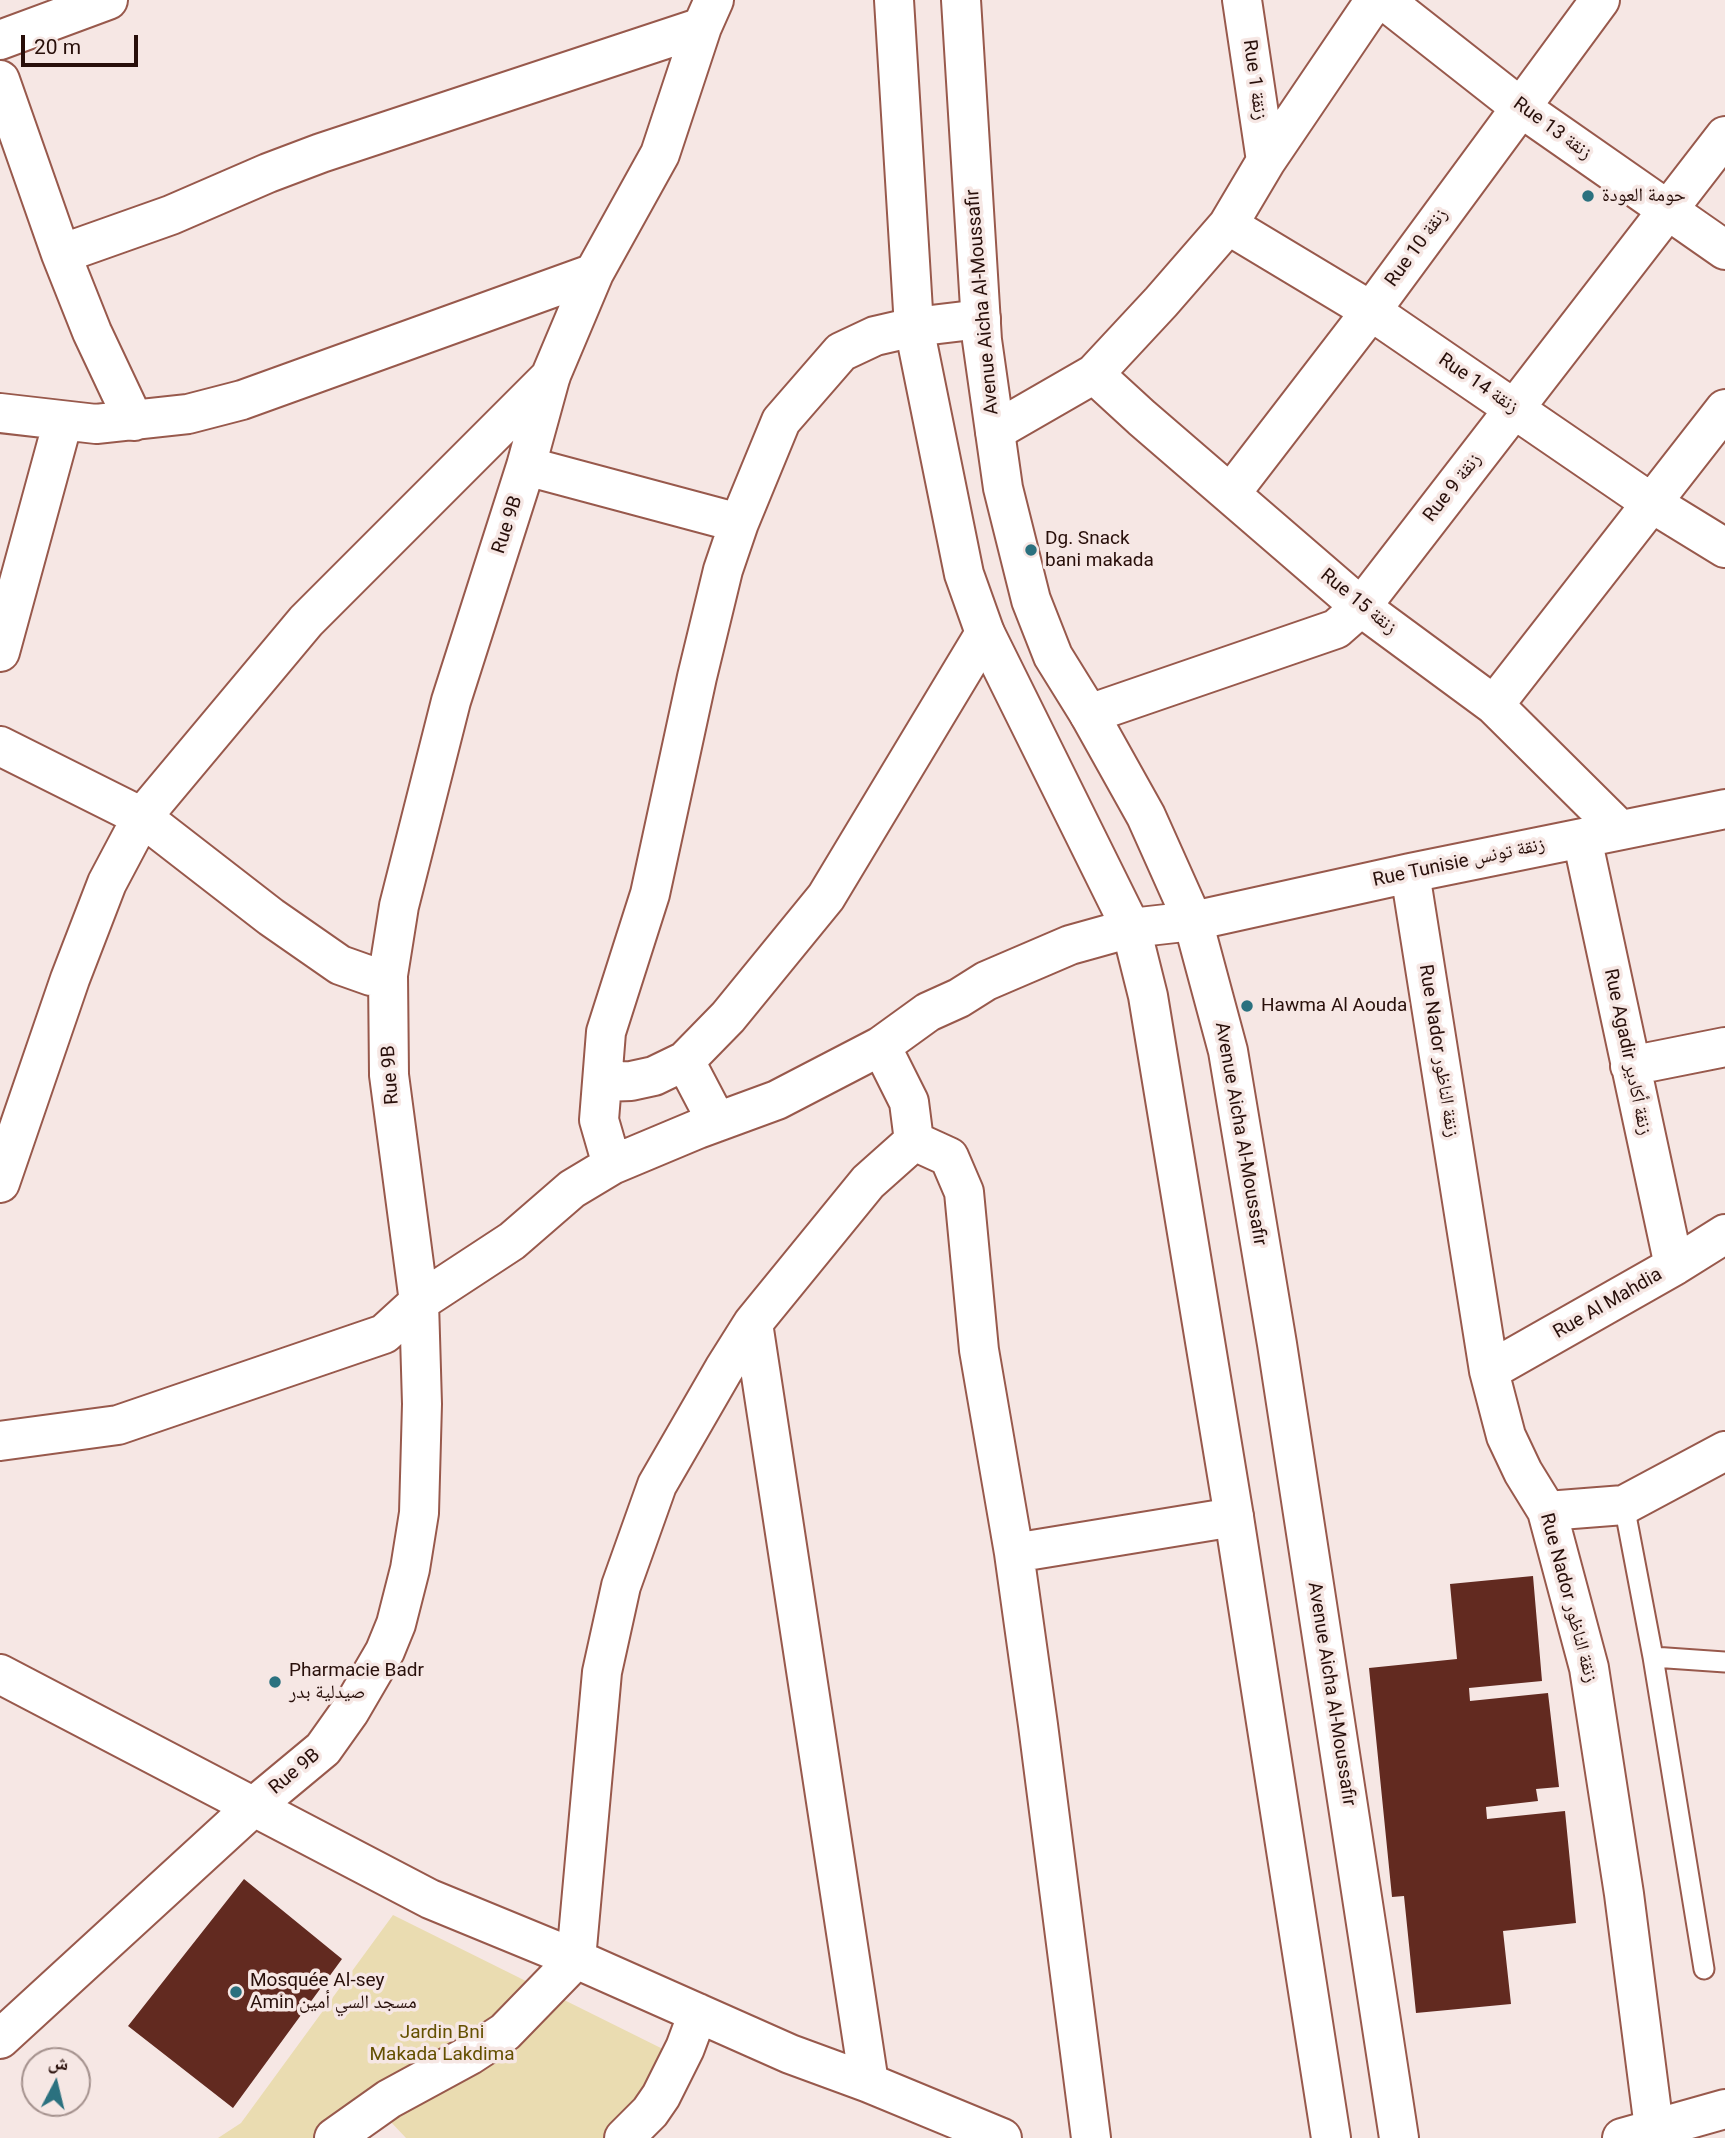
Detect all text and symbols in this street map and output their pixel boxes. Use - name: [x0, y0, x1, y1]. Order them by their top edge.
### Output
- scale bar: [24, 21, 142, 65]
- text: 20 m: [34, 35, 81, 59]
- street label: Rue 1 زنقة: [1237, 38, 1271, 122]
- street label: Rue 13 زنقة: [1508, 93, 1596, 165]
- place label: حومة العودة: [1602, 185, 1686, 207]
- street label: Avenue Aicha Al-Moussafir: [962, 188, 1004, 416]
- marker: حومة العودة: [1580, 188, 1596, 204]
- street label: Rue 10 زنقة: [1381, 204, 1453, 292]
- street label: Rue 14 زنقة: [1434, 349, 1522, 419]
- street label: Rue 9 زنقة: [1419, 449, 1487, 527]
- street label: Rue 9B: [488, 493, 528, 557]
- place label: Dg. Snack bani makada: [1045, 528, 1154, 572]
- marker: Dg. Snack bani makada: [1023, 542, 1039, 558]
- street label: Rue 15 زنقة: [1315, 564, 1401, 640]
- street label: Rue Tunisie زنقة تونس: [1371, 834, 1547, 892]
- street label: Rue Nador زنقة الناظور: [1413, 963, 1463, 1139]
- street label: Rue Agadir زنقة أكادير: [1598, 967, 1656, 1137]
- place label: Hawma Al Aouda: [1261, 995, 1407, 1017]
- marker: Hawma Al Aouda: [1239, 998, 1255, 1014]
- street label: Avenue Aicha Al-Moussafir: [1209, 1021, 1271, 1247]
- street label: Rue 9B: [378, 1045, 404, 1105]
- street label: Rue Al Mahdia: [1550, 1264, 1666, 1344]
- street label: Rue Nador زنقة الناظور: [1534, 1511, 1602, 1685]
- street label: Avenue Aicha Al-Moussafir: [1302, 1580, 1360, 1808]
- place label: Pharmacie Badr صيدلية بدر: [289, 1660, 424, 1704]
- marker: Pharmacie Badr صيدلية بدر: [267, 1674, 283, 1690]
- street label: Rue 9B: [265, 1744, 325, 1800]
- place label: Mosquée Al-sey Amin مسجد السي أمين: [250, 1970, 417, 2014]
- marker: Mosquée Al-sey Amin مسجد السي أمين: [228, 1984, 244, 2000]
- park label: Jardin Bni Makada Lakdima: [370, 2022, 514, 2066]
- north arrow: [21, 2047, 91, 2117]
- text: ش: [47, 2050, 70, 2075]

